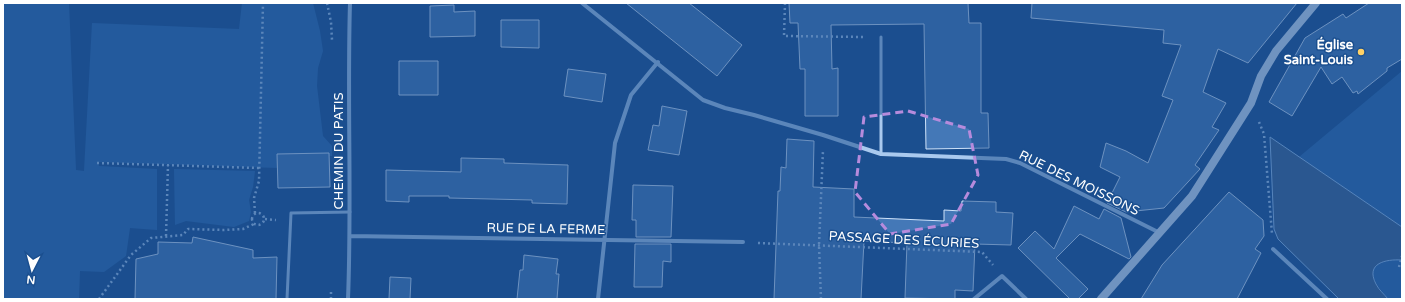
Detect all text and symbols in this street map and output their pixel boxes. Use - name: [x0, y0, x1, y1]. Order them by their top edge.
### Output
- place label: Église Saint-Louis: [1284, 36, 1354, 68]
- marker: Église Saint-Louis: [1356, 47, 1366, 57]
- street label: CHEMIN DU PATIS: [331, 93, 347, 209]
- street label: RUE DES MOISSONS: [1016, 147, 1142, 219]
- street label: RUE DE LA FERME: [486, 220, 606, 238]
- street label: PASSAGE DES ÉCURIES: [828, 228, 980, 252]
- north arrow: [12, 250, 52, 290]
- text: N: [26, 273, 36, 286]

